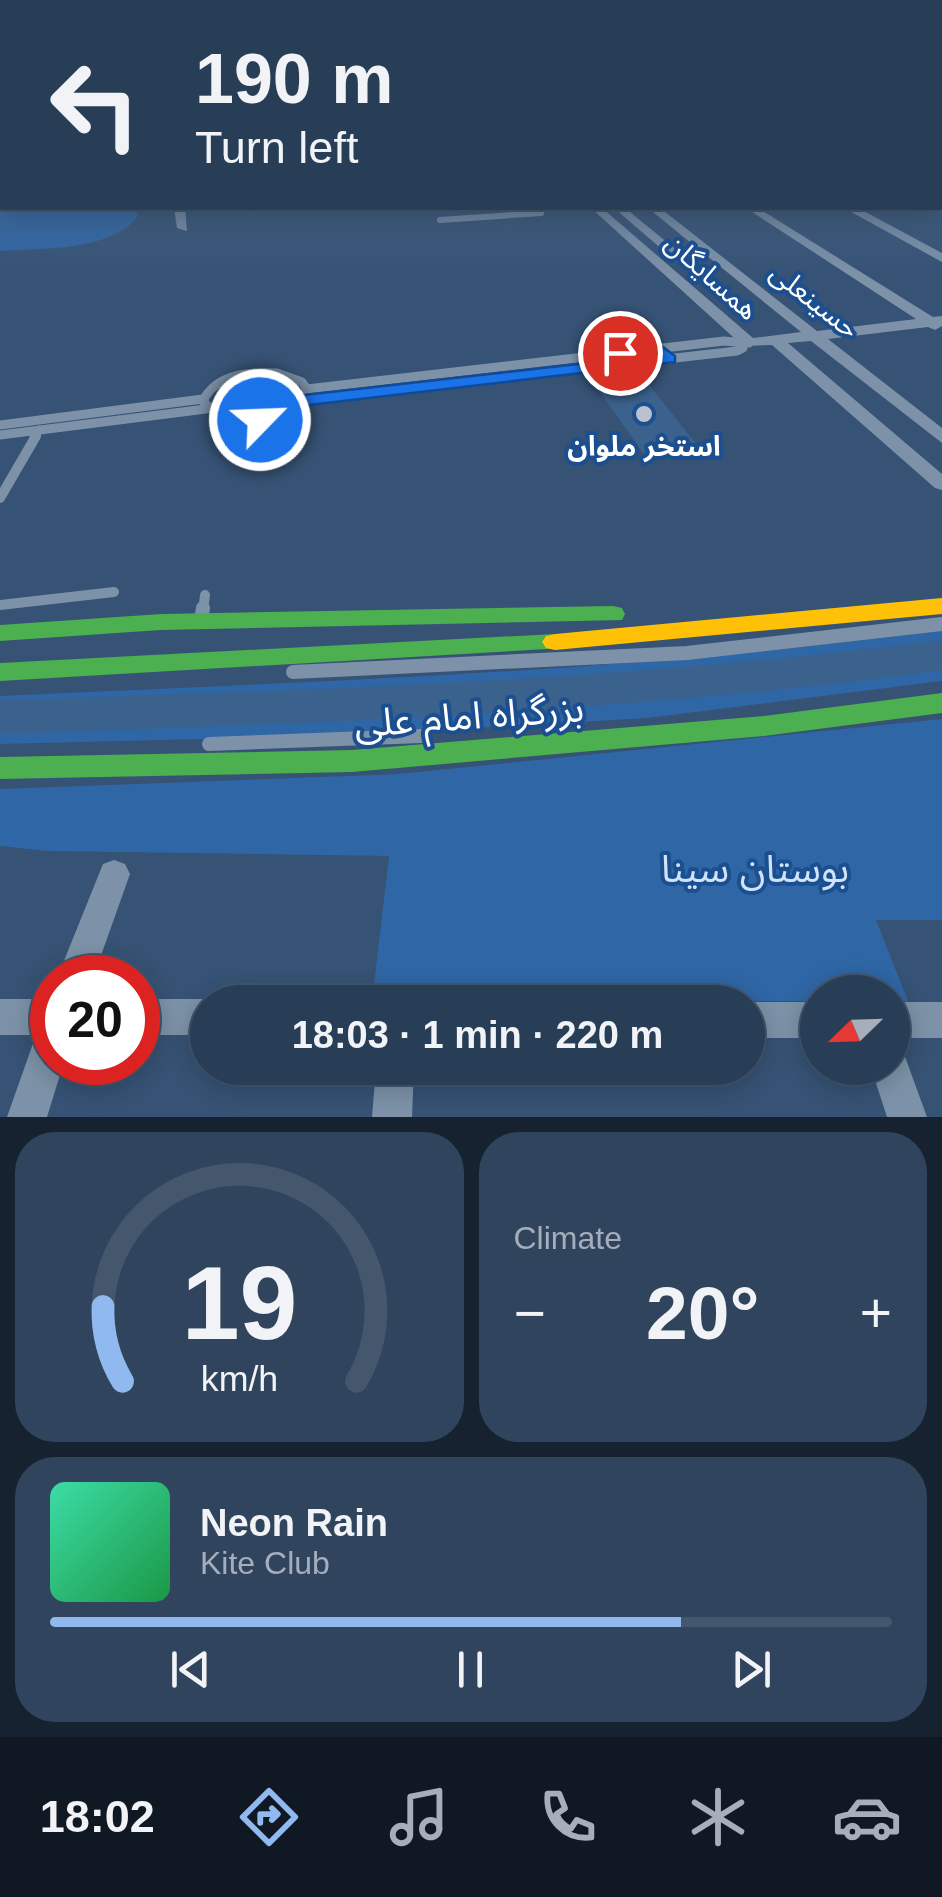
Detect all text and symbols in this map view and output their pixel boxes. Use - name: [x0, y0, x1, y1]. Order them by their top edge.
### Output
- icon: left: [30, 40, 160, 170]
- text: 190 m: [195, 40, 393, 118]
- text: Turn left: [195, 122, 358, 173]
- street label: همسایگان: [659, 227, 764, 326]
- street label: حسینعلی: [764, 256, 865, 345]
- pin: [578, 311, 663, 396]
- icon: arrive: [593, 326, 648, 381]
- position arrow: [208, 368, 312, 472]
- marker: استخر ملوان: [633, 403, 655, 425]
- place label: استخر ملوان: [567, 431, 721, 463]
- street label: بزرگراه امام علی: [353, 687, 586, 753]
- park label: بوستان سینا: [661, 848, 849, 891]
- speed limit sign: 20: [30, 955, 160, 1085]
- north arrow: [800, 975, 910, 1085]
- map controls: [800, 975, 910, 1085]
- text: 18:03 · 1 min · 220 m: [292, 1014, 663, 1056]
- text: Climate: [514, 1220, 622, 1256]
- text: 19: [181, 1245, 297, 1361]
- text: 20°: [646, 1271, 759, 1355]
- text: −: [514, 1282, 546, 1344]
- text: +: [860, 1282, 892, 1344]
- text: km/h: [201, 1359, 278, 1399]
- text: Neon Rain: [200, 1502, 388, 1544]
- text: Kite Club: [200, 1545, 330, 1581]
- icon: previous: [163, 1642, 218, 1697]
- icon: pause: [443, 1642, 498, 1697]
- icon: next: [724, 1642, 779, 1697]
- icon: directions: [234, 1782, 304, 1852]
- icon: music: [384, 1782, 454, 1852]
- icon: phone: [533, 1782, 603, 1852]
- icon: climate: [683, 1782, 753, 1852]
- icon: car: [832, 1782, 902, 1852]
- text: 18:02: [40, 1791, 155, 1842]

